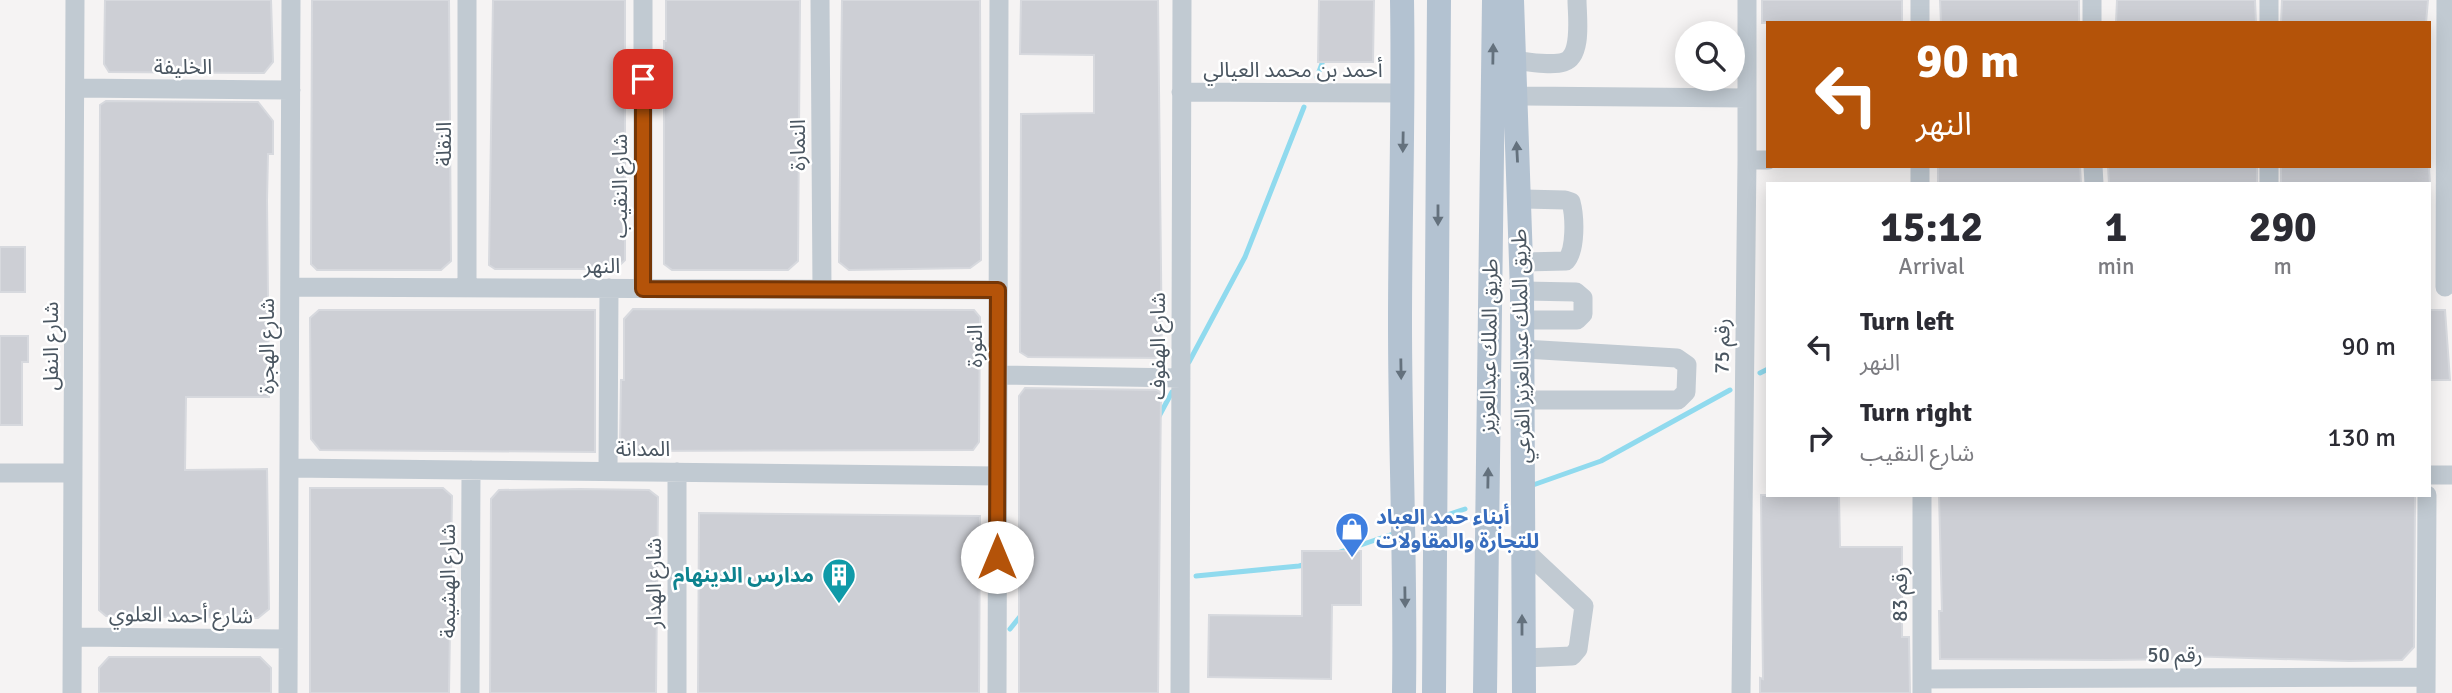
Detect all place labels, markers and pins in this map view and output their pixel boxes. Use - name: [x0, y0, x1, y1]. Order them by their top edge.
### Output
- pin: [613, 49, 673, 109]
- place label: أبناء حمد العباد للتجارة والمقاولات: [1376, 503, 1539, 554]
- shop icon: أبناء حمد العباد للتجارة والمقاولات: [1333, 510, 1371, 559]
- building icon: مدارس الدينهام: [820, 556, 858, 605]
- place label: مدارس الدينهام: [673, 562, 814, 591]

